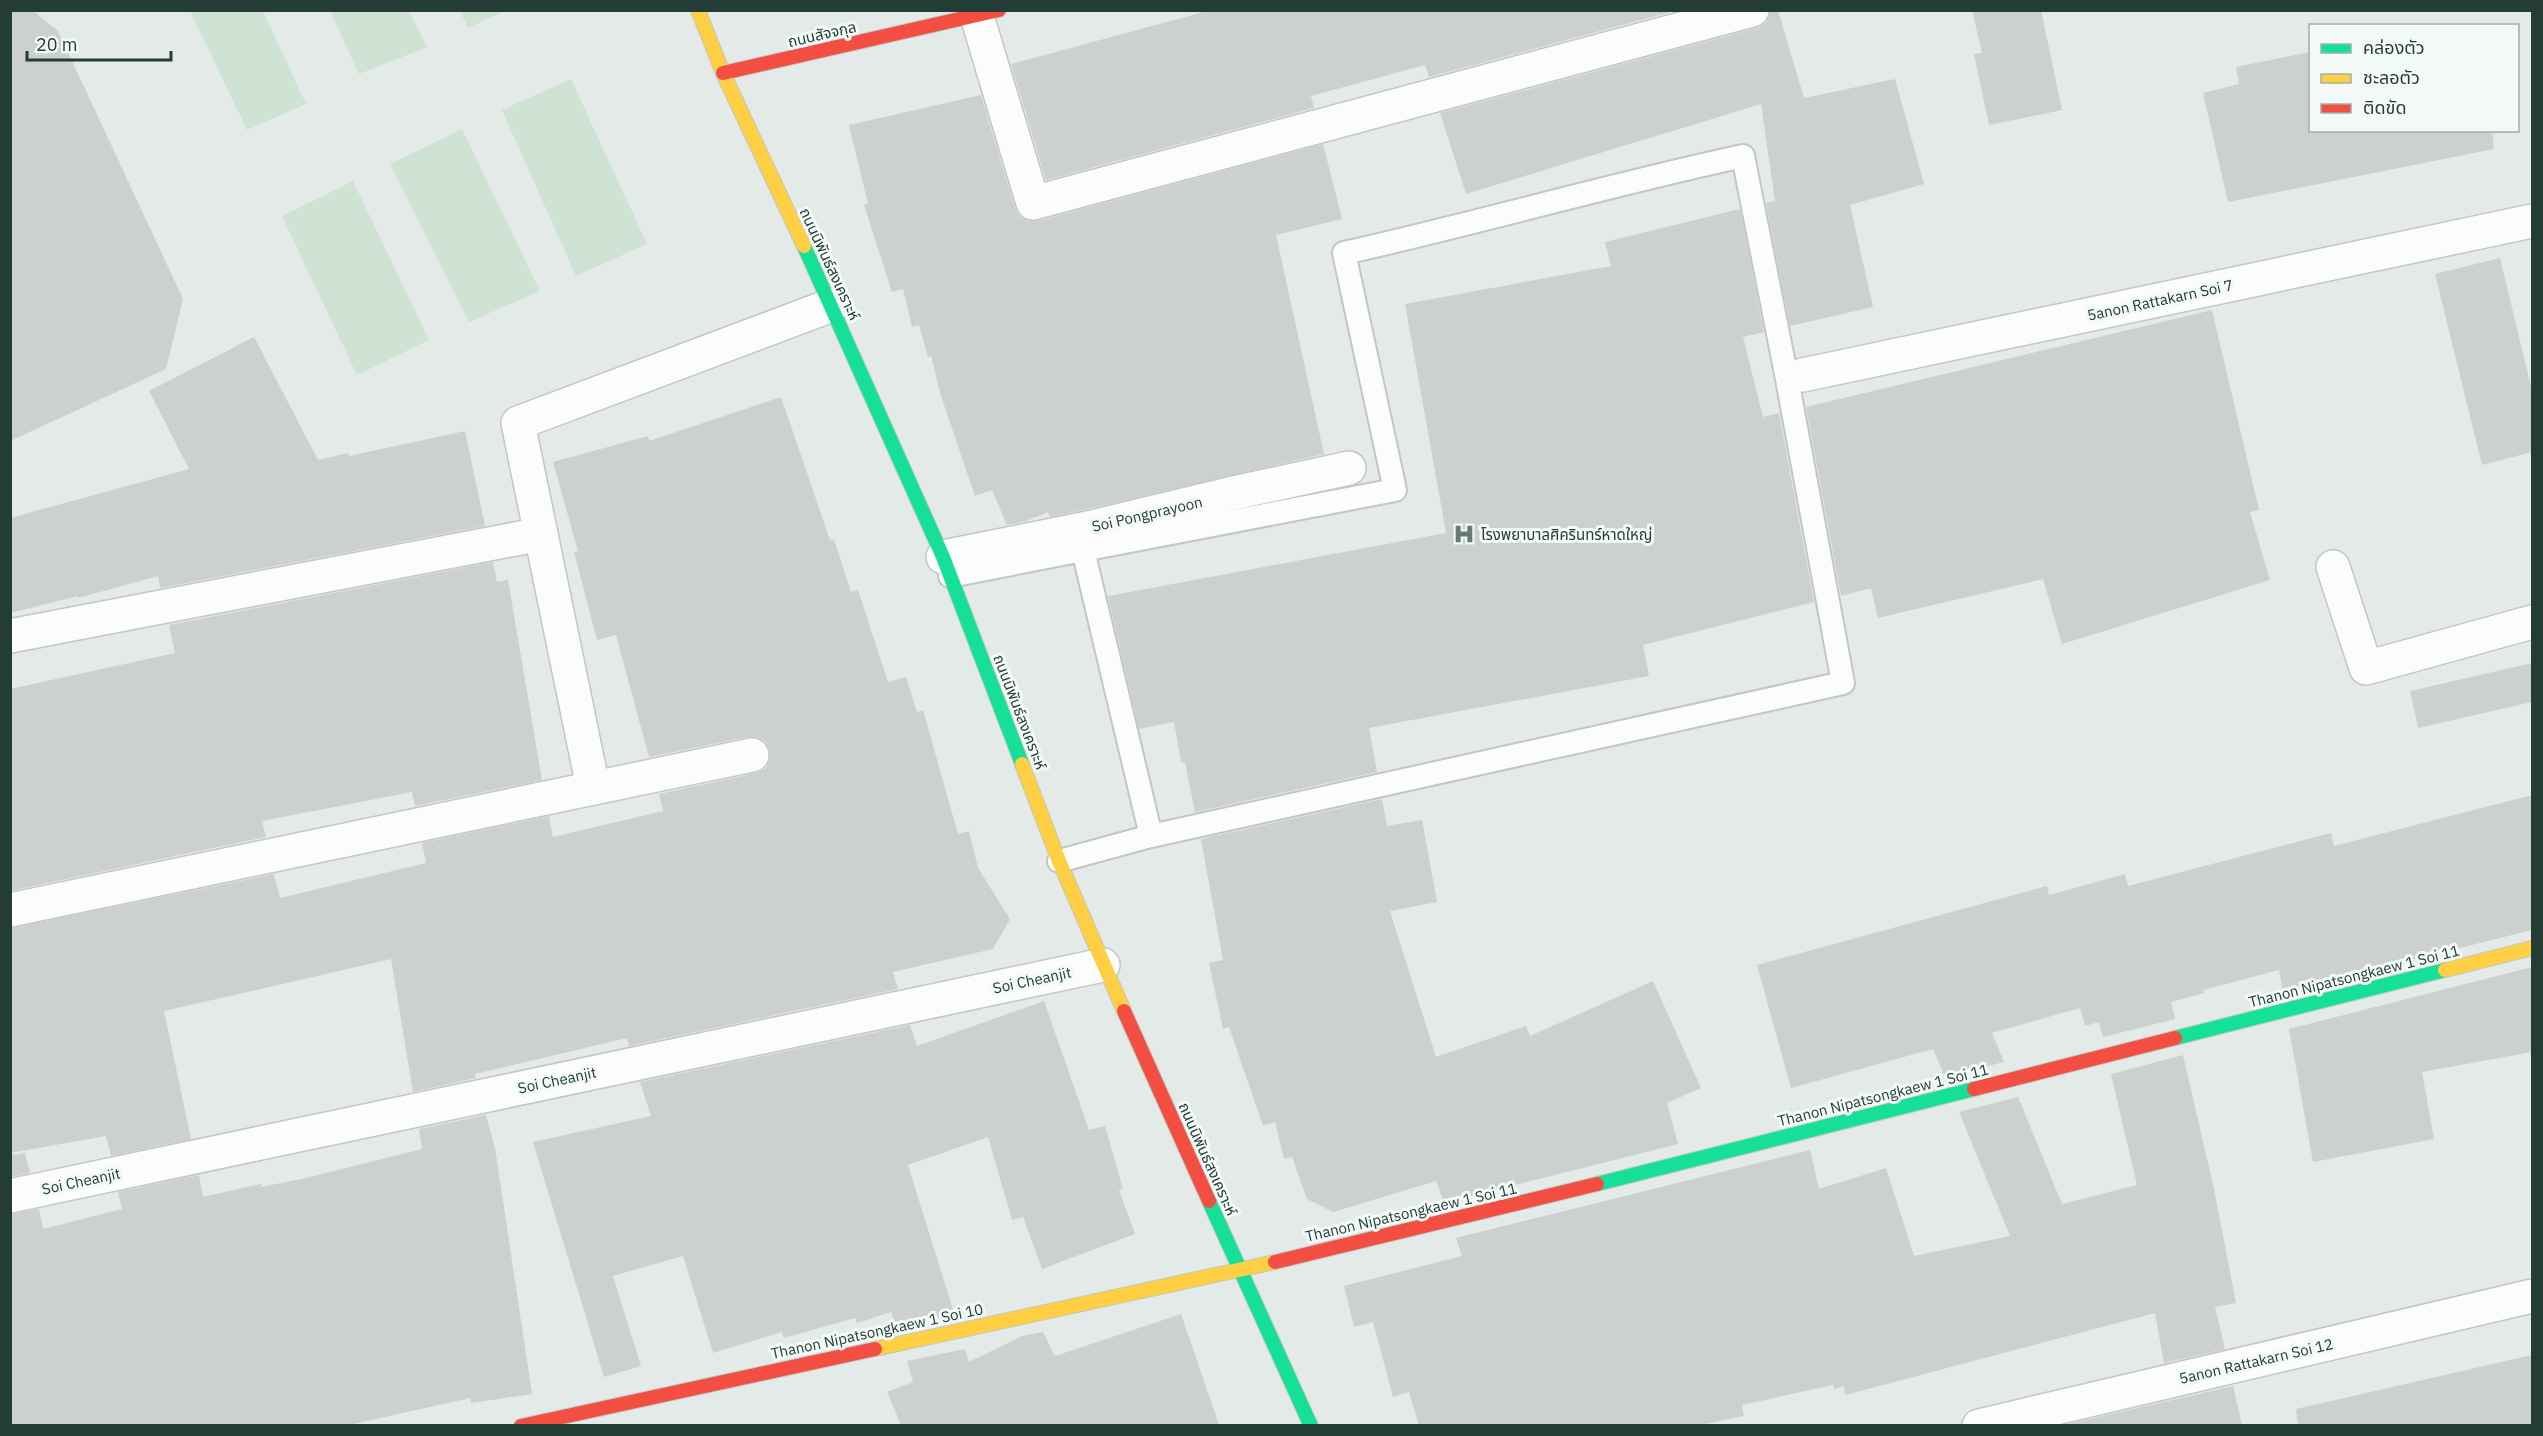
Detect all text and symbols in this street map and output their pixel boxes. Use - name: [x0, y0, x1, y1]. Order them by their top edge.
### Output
- street label: ถนนสัจจกุล: [786, 17, 858, 51]
- scale bar: [27, 24, 171, 62]
- legend: [2309, 24, 2519, 132]
- text: 20 m: [36, 33, 78, 56]
- text: คล่องตัว: [2363, 36, 2425, 59]
- text: ชะลอตัว: [2363, 66, 2420, 89]
- text: ติดขัด: [2363, 96, 2406, 119]
- street label: ถนนนิพันธ์สงเคราะห์: [796, 205, 864, 324]
- street label: 5anon Rattakarn Soi 7: [2085, 275, 2235, 325]
- street label: Soi Pongprayoon: [1090, 492, 1204, 536]
- hospital icon: โรงพยาบาลศิครินทร์หาดใหญ่: [1452, 522, 1476, 546]
- place label: โรงพยาบาลศิครินทร์หาดใหญ่: [1481, 525, 1653, 544]
- street label: ถนนนิพันธ์สงเคราะห์: [989, 652, 1051, 773]
- street label: Thanon Nipatsongkaew 1 Soi 11: [2247, 941, 2461, 1011]
- street label: Soi Cheanjit: [991, 962, 1073, 998]
- street label: Thanon Nipatsongkaew 1 Soi 11: [1776, 1060, 1990, 1130]
- street label: Soi Cheanjit: [516, 1062, 598, 1098]
- street label: ถนนนิพันธ์สงเคราะห์: [1175, 1099, 1242, 1219]
- street label: Soi Cheanjit: [40, 1163, 122, 1199]
- street label: Thanon Nipatsongkaew 1 Soi 11: [1303, 1178, 1519, 1246]
- street label: Thanon Nipatsongkaew 1 Soi 10: [769, 1299, 985, 1363]
- street label: 5anon Rattakarn Soi 12: [2177, 1334, 2335, 1388]

